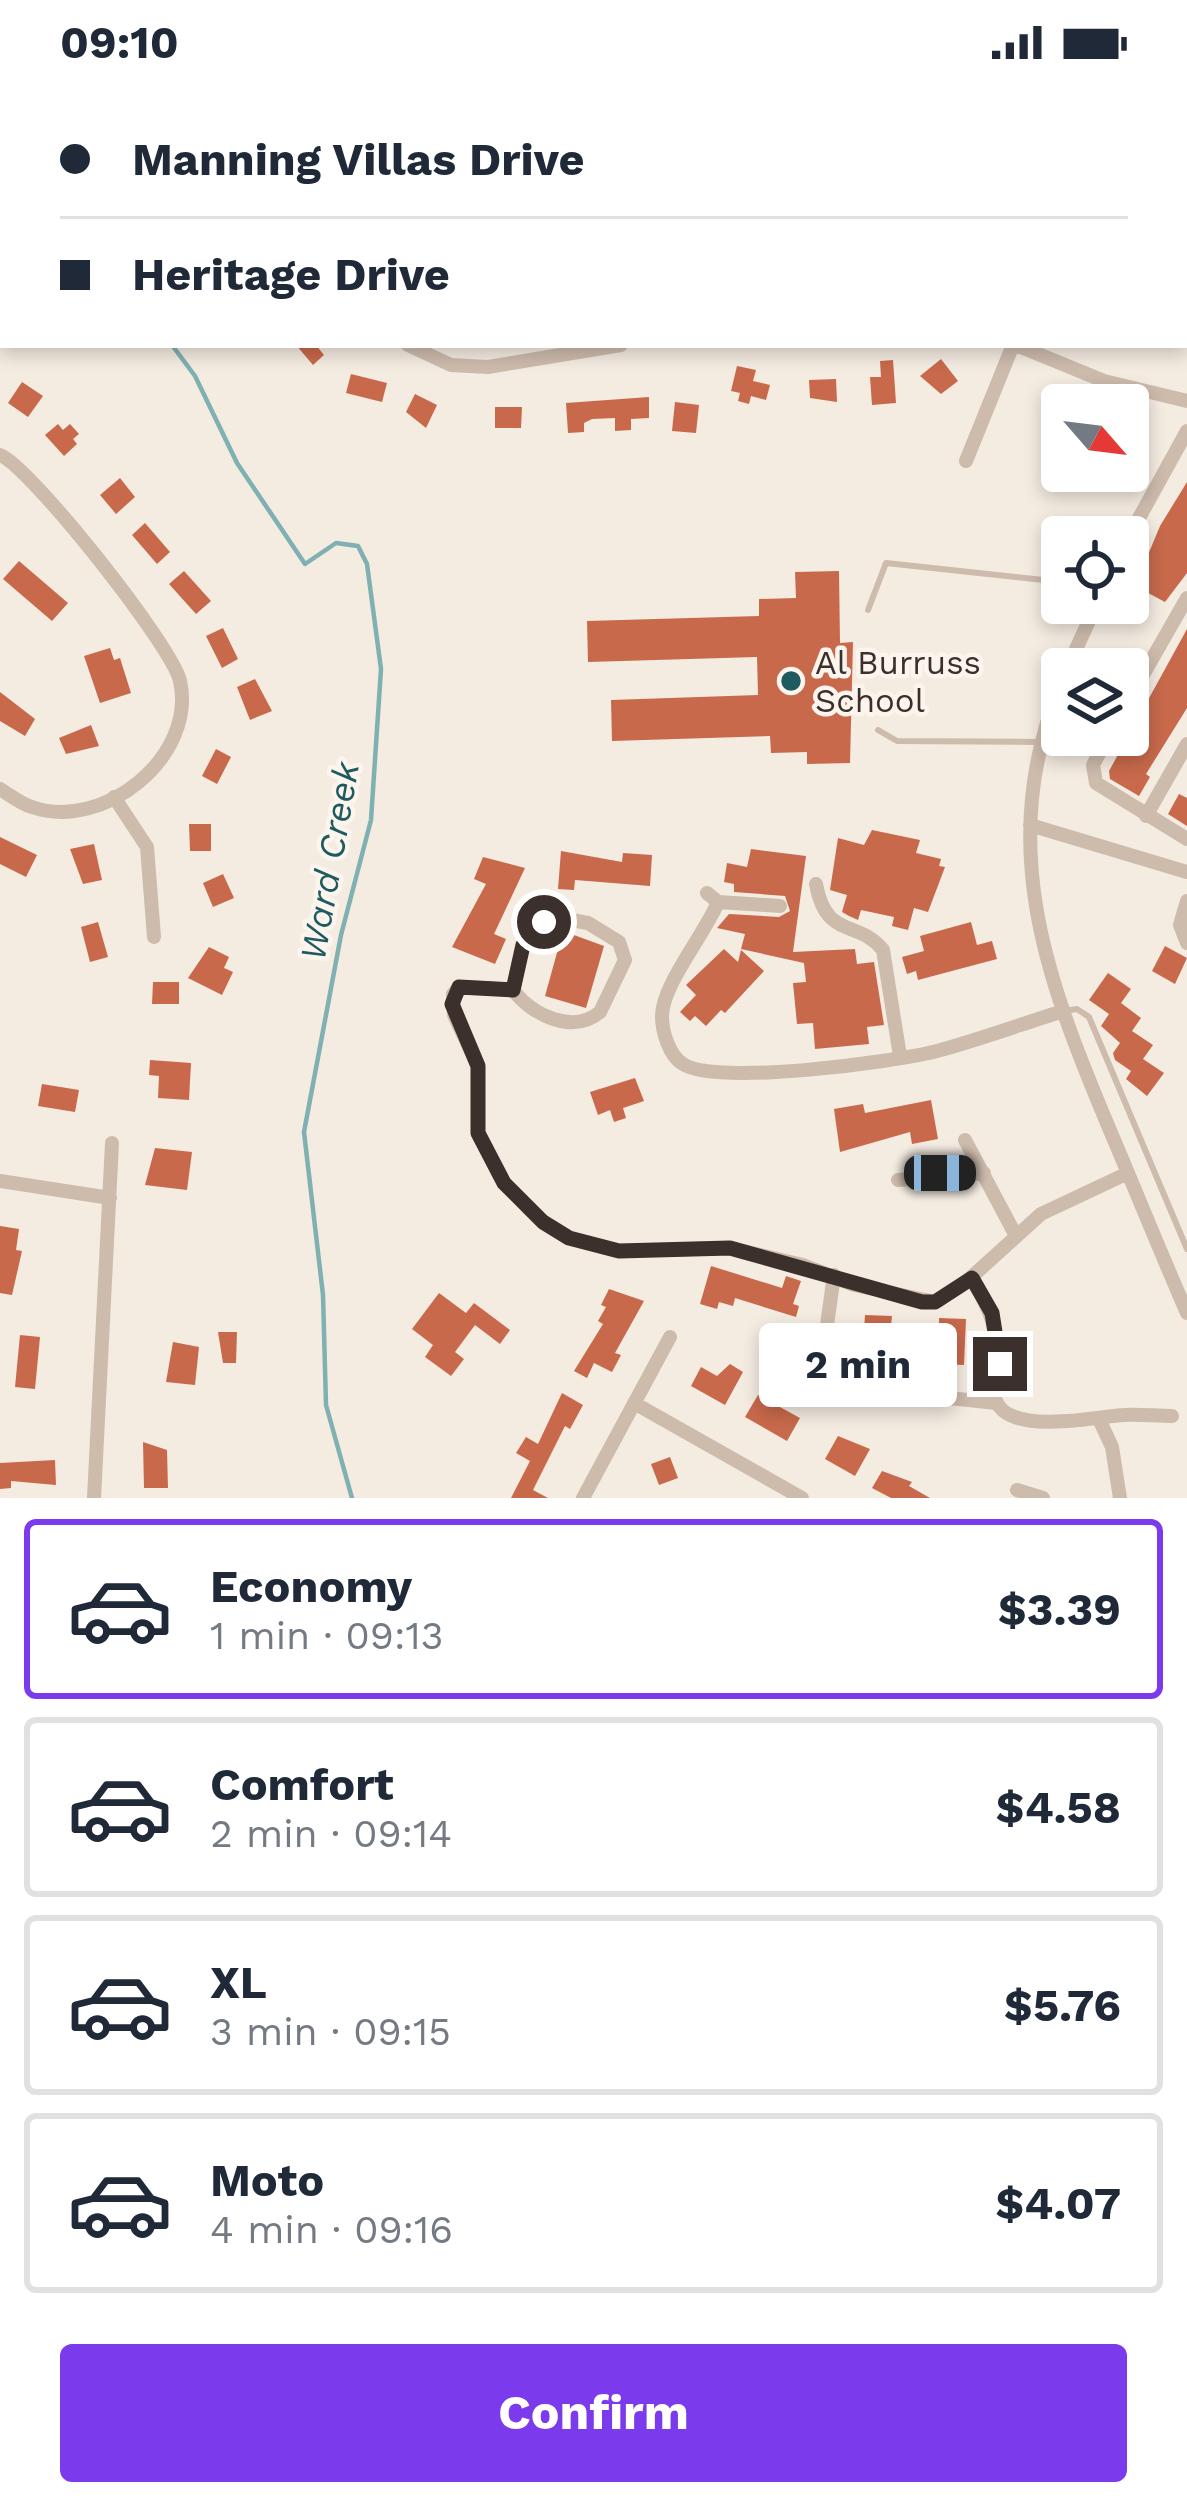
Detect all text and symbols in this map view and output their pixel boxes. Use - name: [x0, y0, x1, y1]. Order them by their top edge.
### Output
- text: 09:10: [60, 16, 179, 69]
- text: Manning Villas Drive: [132, 133, 585, 186]
- text: Heritage Drive: [132, 248, 450, 301]
- north arrow: [1041, 384, 1149, 492]
- map controls: [1041, 384, 1149, 756]
- button: locate: [1041, 516, 1149, 624]
- place label: Al Burruss School: [815, 643, 981, 720]
- button: layers: [1041, 648, 1149, 756]
- marker: Al Burruss School: [778, 668, 804, 694]
- water label: Ward Creek: [292, 757, 368, 964]
- route start: [517, 895, 571, 949]
- car: [904, 1155, 976, 1191]
- callout: 2 min: [760, 1322, 958, 1406]
- route end: [973, 1337, 1027, 1391]
- text: 2 min: [805, 1342, 911, 1387]
- icon: car: [66, 1555, 174, 1663]
- text: Economy: [210, 1560, 412, 1613]
- text: $3.39: [998, 1583, 1121, 1636]
- text: 1 min · 09:13: [210, 1613, 443, 1658]
- icon: car: [66, 1753, 174, 1861]
- text: Comfort: [210, 1758, 394, 1811]
- text: $4.58: [996, 1781, 1121, 1834]
- text: 2 min · 09:14: [210, 1811, 452, 1856]
- icon: car: [66, 1951, 174, 2059]
- text: XL: [210, 1956, 267, 2009]
- text: $5.76: [1004, 1979, 1121, 2032]
- text: 3 min · 09:15: [210, 2009, 451, 2054]
- icon: car: [66, 2149, 174, 2257]
- text: Moto: [210, 2154, 324, 2207]
- text: $4.07: [995, 2177, 1121, 2230]
- text: 4 min · 09:16: [210, 2207, 453, 2252]
- button: Confirm: [60, 2344, 1127, 2482]

